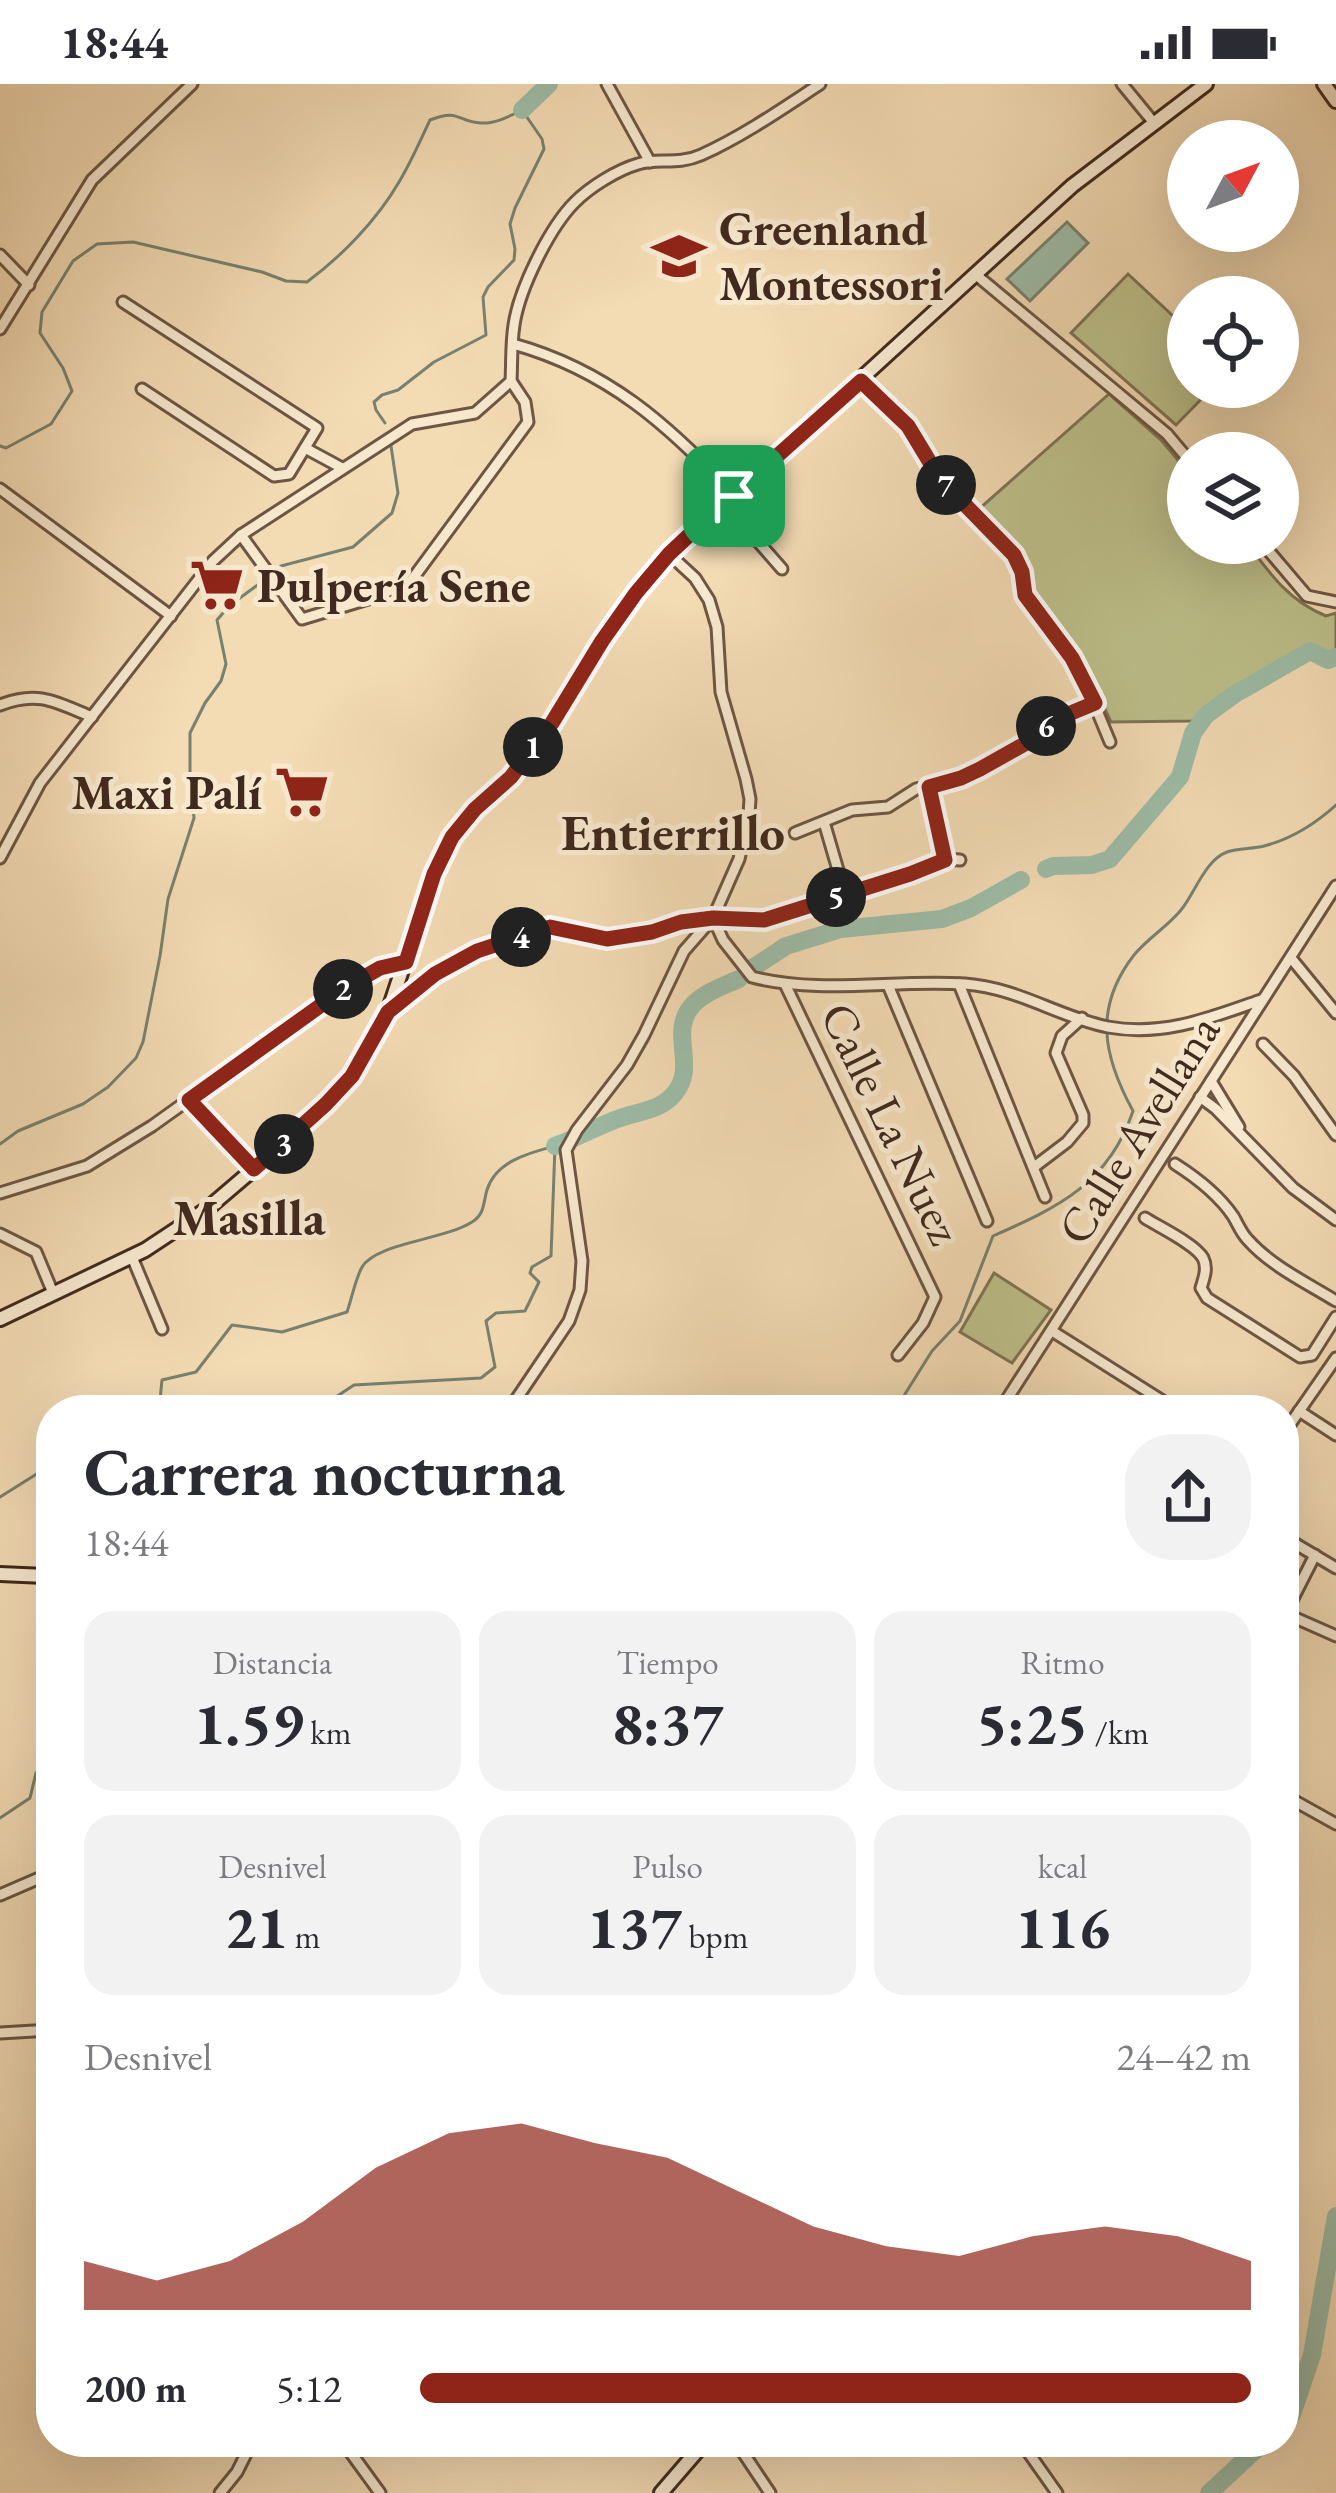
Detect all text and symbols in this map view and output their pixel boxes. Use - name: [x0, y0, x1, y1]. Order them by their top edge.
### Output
- text: 18:44: [60, 13, 168, 71]
- north arrow: [1167, 120, 1299, 252]
- map controls: [1167, 120, 1299, 564]
- place label: Greenland Montessori: [719, 197, 943, 314]
- school or university icon: Greenland Montessori: [650, 227, 708, 285]
- button: locate: [1167, 276, 1299, 408]
- button: layers: [1167, 432, 1299, 564]
- pin: [683, 445, 785, 547]
- pin: 7: [916, 455, 976, 515]
- icon: arrive: [701, 463, 767, 529]
- text: 7: [937, 463, 955, 506]
- place label: Pulpería Sene: [257, 554, 531, 616]
- supermarket icon: Pulpería Sene: [188, 556, 246, 614]
- pin: 6: [1016, 696, 1076, 756]
- text: 6: [1037, 704, 1055, 747]
- pin: 1: [503, 717, 563, 777]
- text: 1: [524, 725, 542, 768]
- place label: Maxi Palí: [71, 761, 262, 823]
- supermarket icon: Maxi Palí: [273, 763, 331, 821]
- district label: Entierrillo: [561, 799, 785, 865]
- pin: 5: [806, 867, 866, 927]
- text: 5: [827, 875, 845, 918]
- pin: 4: [491, 907, 551, 967]
- text: 4: [512, 915, 530, 958]
- pin: 2: [313, 959, 373, 1019]
- text: 2: [334, 967, 352, 1010]
- street label: Calle La Nuez: [807, 992, 977, 1254]
- street label: Calle Avellana: [1043, 1002, 1234, 1256]
- pin: 3: [254, 1114, 314, 1174]
- text: 3: [275, 1122, 293, 1165]
- district label: Masilla: [173, 1184, 326, 1250]
- text: Carrera nocturna: [84, 1429, 565, 1515]
- button: share: [1125, 1434, 1251, 1560]
- text: 18:44: [84, 1517, 169, 1568]
- text: Distancia: [213, 1641, 332, 1684]
- text: Tiempo: [616, 1641, 719, 1684]
- text: Ritmo: [1021, 1641, 1105, 1684]
- text: 1.59: [194, 1684, 304, 1762]
- text: 8:37: [611, 1684, 724, 1762]
- text: 5:25: [976, 1684, 1088, 1762]
- text: km: [304, 1711, 351, 1754]
- text: /km: [1088, 1711, 1149, 1754]
- text: Desnivel: [218, 1845, 327, 1888]
- text: Pulso: [632, 1845, 703, 1888]
- text: kcal: [1038, 1845, 1087, 1888]
- text: 21: [225, 1888, 288, 1966]
- text: 137: [587, 1888, 682, 1966]
- text: 116: [1015, 1888, 1110, 1966]
- text: m: [288, 1915, 320, 1958]
- text: bpm: [682, 1915, 748, 1958]
- text: Desnivel: [84, 2031, 212, 2082]
- text: 24–42 m: [1117, 2031, 1251, 2082]
- text: 200 m: [84, 2363, 187, 2414]
- text: 5:12: [276, 2363, 342, 2414]

